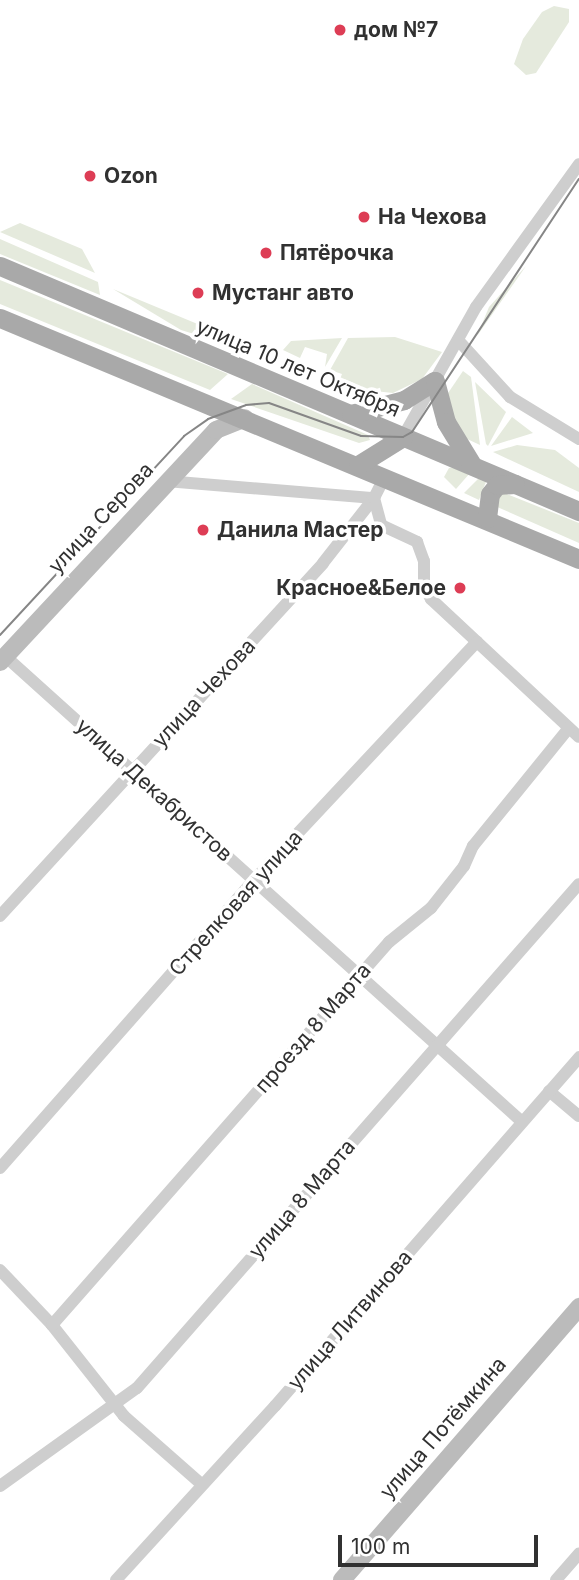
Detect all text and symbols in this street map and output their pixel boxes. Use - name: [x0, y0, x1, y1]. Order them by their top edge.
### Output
- place label: дом №7: [354, 17, 438, 43]
- marker: дом №7: [332, 22, 348, 38]
- place label: Ozon: [104, 163, 158, 189]
- marker: Ozon: [82, 168, 98, 184]
- place label: На Чехова: [378, 204, 487, 230]
- marker: На Чехова: [356, 209, 372, 225]
- place label: Пятёрочка: [280, 240, 394, 266]
- marker: Пятёрочка: [258, 245, 274, 261]
- place label: Мустанг авто: [212, 280, 354, 306]
- marker: Мустанг авто: [190, 285, 206, 301]
- street label: улица 10 лет Октября: [192, 314, 404, 422]
- street label: улица Серова: [43, 457, 159, 579]
- place label: Данила Мастер: [217, 517, 383, 543]
- marker: Данила Мастер: [195, 522, 211, 538]
- place label: Красное&Белое: [276, 575, 446, 601]
- marker: Красное&Белое: [452, 580, 468, 596]
- street label: улица Чехова: [147, 633, 261, 753]
- street label: улица Декабристов: [71, 713, 237, 867]
- street label: Стрелковая улица: [164, 825, 308, 981]
- street label: проезд 8 Марта: [250, 958, 376, 1098]
- street label: улица 8 Марта: [243, 1134, 361, 1264]
- street label: улица Литвинова: [283, 1245, 417, 1395]
- street label: улица Потёмкина: [375, 1352, 511, 1504]
- scale bar: [341, 1520, 540, 1564]
- text: 100 m: [351, 1534, 410, 1559]

